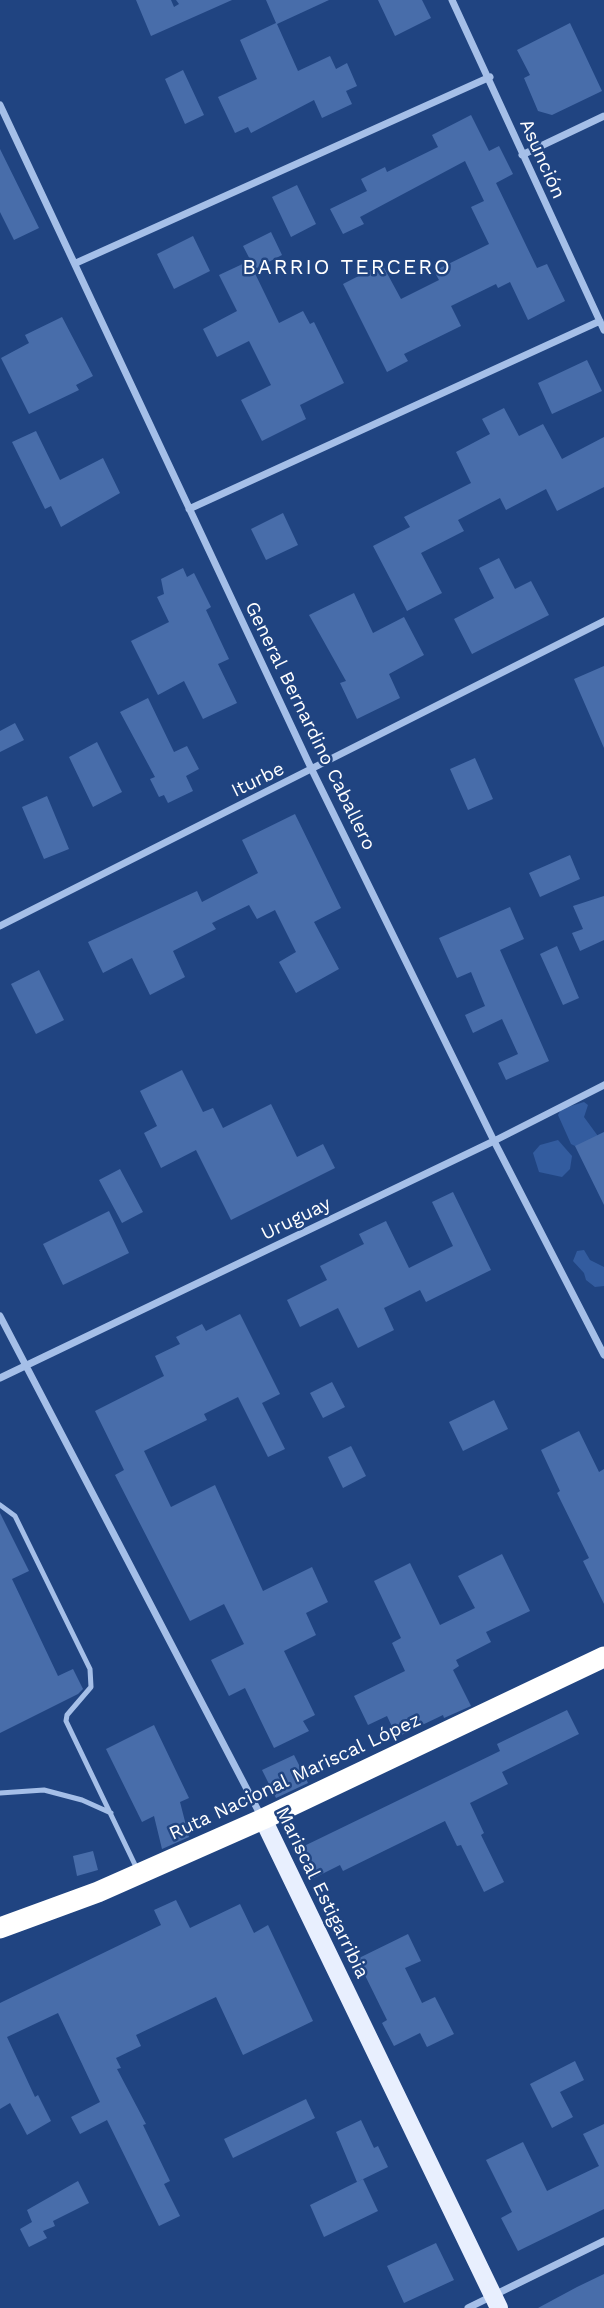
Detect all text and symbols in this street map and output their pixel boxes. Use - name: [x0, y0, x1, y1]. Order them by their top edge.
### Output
- street label: Asunción: [514, 116, 570, 202]
- district label: BARRIO TERCERO: [244, 255, 450, 281]
- street label: General Bernardino Caballero: [240, 598, 380, 854]
- street label: Iturbe: [228, 757, 288, 803]
- street label: Uruguay: [257, 1192, 335, 1246]
- street label: Ruta Nacional Mariscal López: [166, 1709, 424, 1845]
- street label: Mariscal Estigarribia: [271, 1804, 373, 1982]

